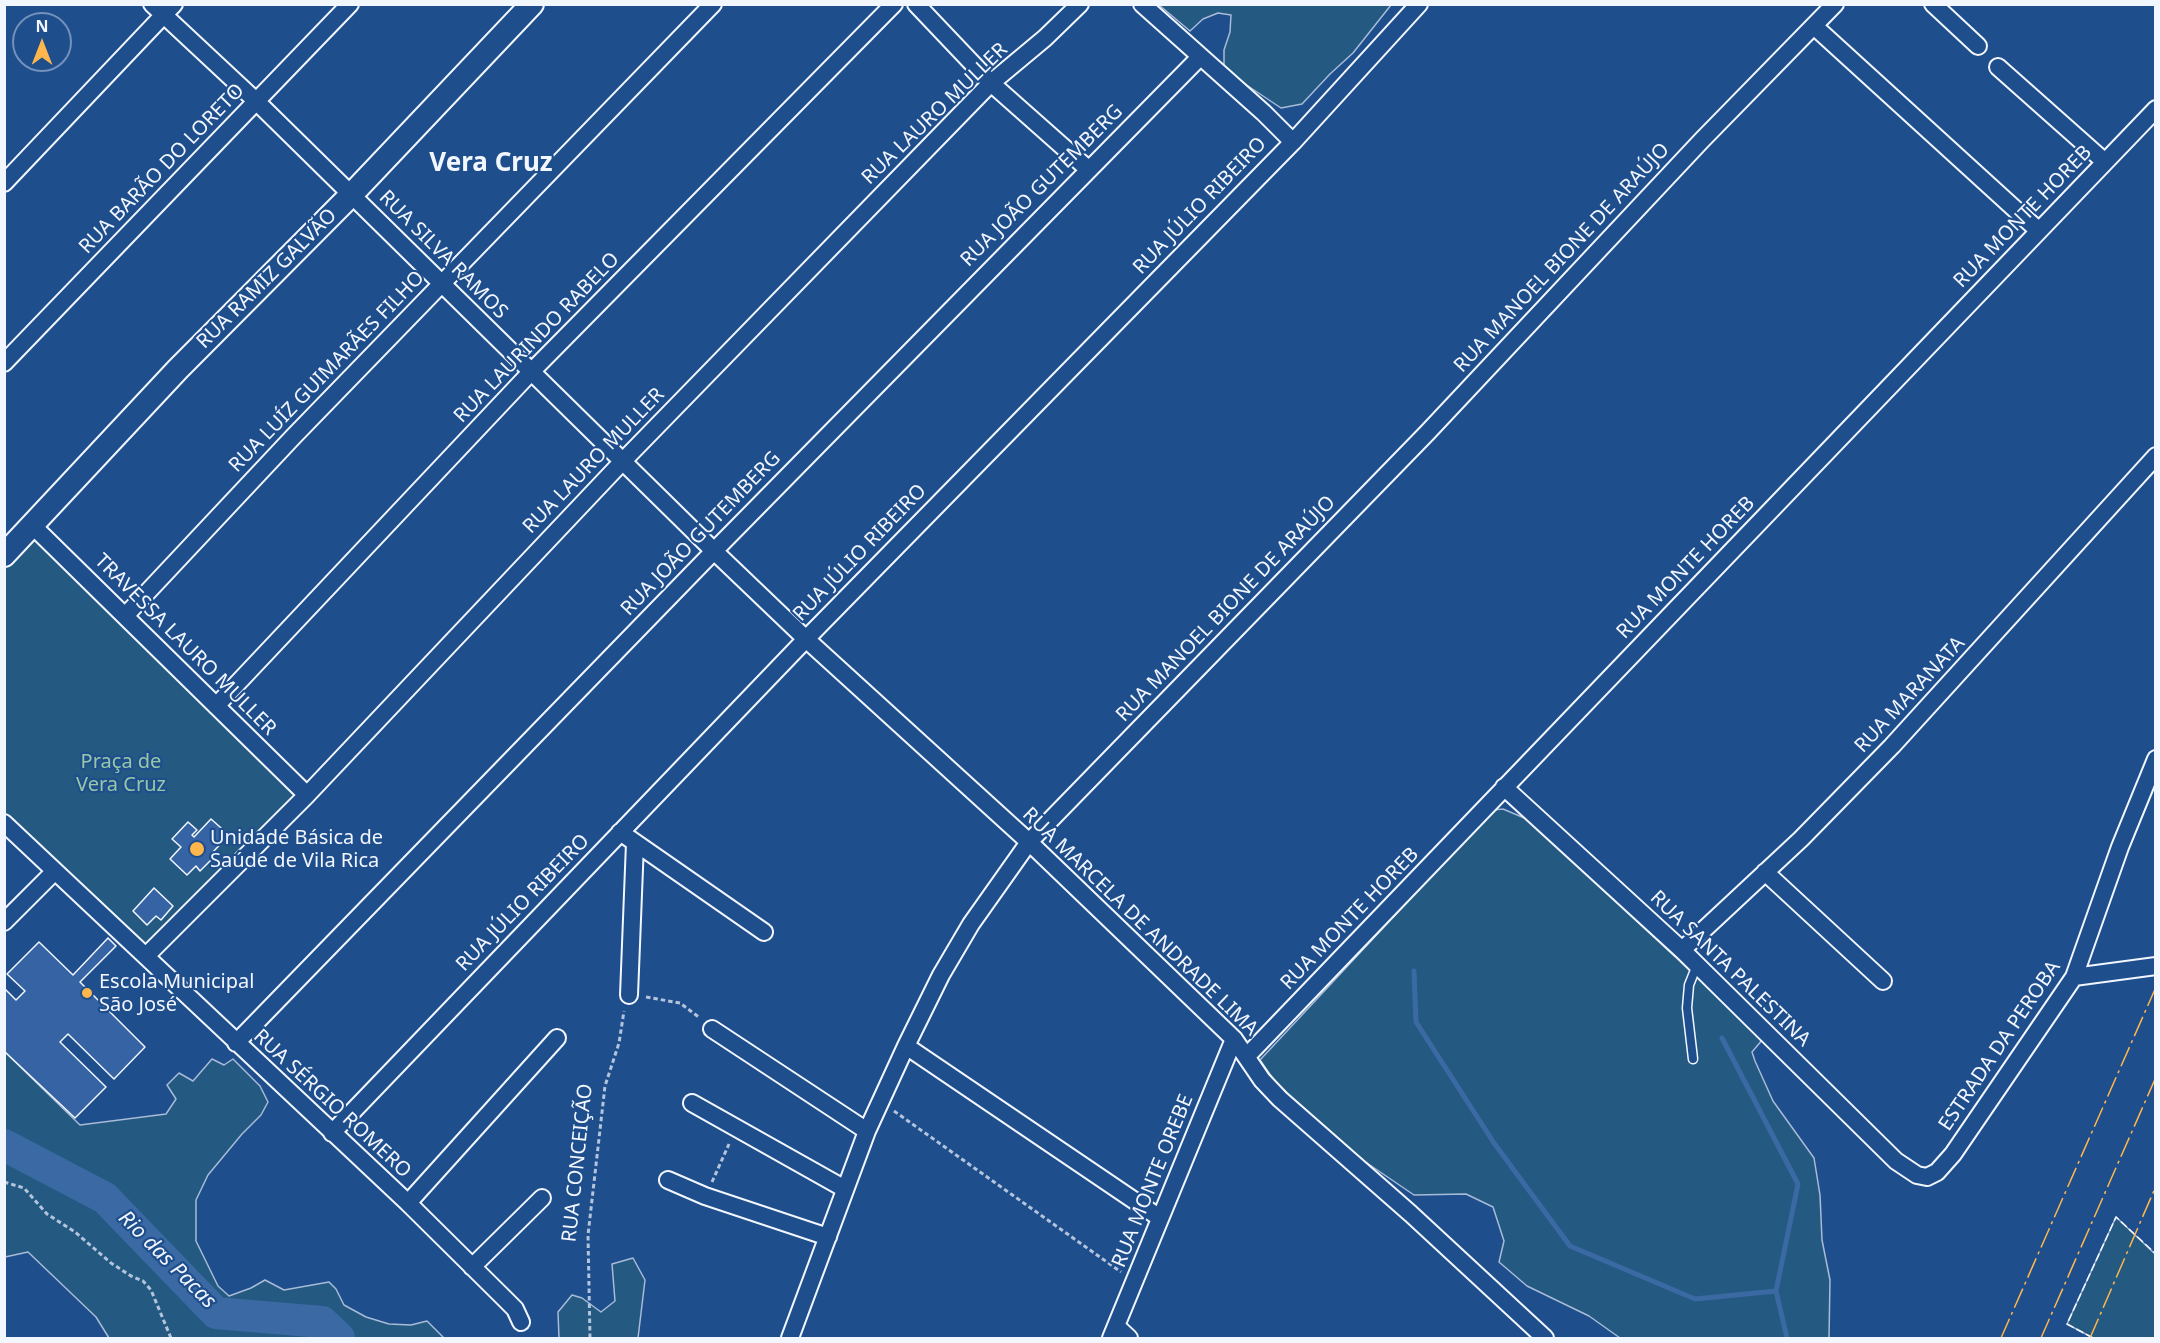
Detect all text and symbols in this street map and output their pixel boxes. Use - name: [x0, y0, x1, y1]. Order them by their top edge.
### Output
- north arrow: [12, 12, 72, 72]
- text: N: [35, 15, 49, 37]
- street label: RUA LAURO MULLER: [857, 38, 1013, 190]
- street label: RUA BARÃO DO LORETO: [74, 79, 250, 259]
- street label: RUA JOÃO GUTEMBERG: [956, 100, 1128, 272]
- street label: RUA JÚLIO RIBEIRO: [1128, 132, 1272, 280]
- street label: RUA MANOEL BIONE DE ARAÚJO: [1449, 138, 1675, 378]
- street label: RUA MONTE HOREB: [1949, 141, 2097, 293]
- district label: Vera Cruz: [429, 148, 553, 180]
- street label: RUA SILVA RAMOS: [374, 186, 512, 324]
- street label: RUA RAMIZ GALVÃO: [192, 204, 342, 354]
- street label: RUA LAURINDO RABELO: [449, 248, 625, 428]
- street label: RUA LUÍZ GUIMARÃES FILHO: [224, 266, 430, 478]
- street label: RUA LAURO MULLER: [518, 383, 670, 539]
- street label: RUA JOÃO GUTEMBERG: [616, 447, 786, 621]
- street label: RUA JÚLIO RIBEIRO: [788, 479, 932, 627]
- street label: RUA MANOEL BIONE DE ARAÚJO: [1111, 491, 1341, 727]
- street label: RUA MONTE HOREB: [1612, 492, 1760, 644]
- street label: TRAVESSA LAURO MULLER: [89, 549, 281, 741]
- street label: RUA MARANATA: [1850, 632, 1970, 758]
- park label: Praça de Vera Cruz: [76, 750, 166, 797]
- street label: RUA MARCELA DE ANDRADE LIMA: [1017, 803, 1263, 1041]
- place label: Unidade Básica de Saúde de Vila Rica: [210, 826, 383, 873]
- street label: RUA JÚLIO RIBEIRO: [451, 829, 595, 977]
- marker: Unidade Básica de Saúde de Vila Rica: [188, 840, 206, 858]
- street label: RUA MONTE HOREB: [1276, 843, 1424, 995]
- street label: RUA SANTA PALESTINA: [1645, 886, 1815, 1052]
- street label: ESTRADA DA PEROBA: [1934, 956, 2066, 1136]
- place label: Escola Municipal São José: [99, 970, 254, 1017]
- marker: Escola Municipal São José: [80, 986, 94, 1000]
- street label: RUA SÉRGIO ROMERO: [248, 1025, 416, 1183]
- street label: RUA CONCEIÇÃO: [558, 1083, 598, 1243]
- street label: RUA MONTE OREBE: [1107, 1091, 1199, 1271]
- water label: Rio das Pacas: [113, 1206, 221, 1314]

